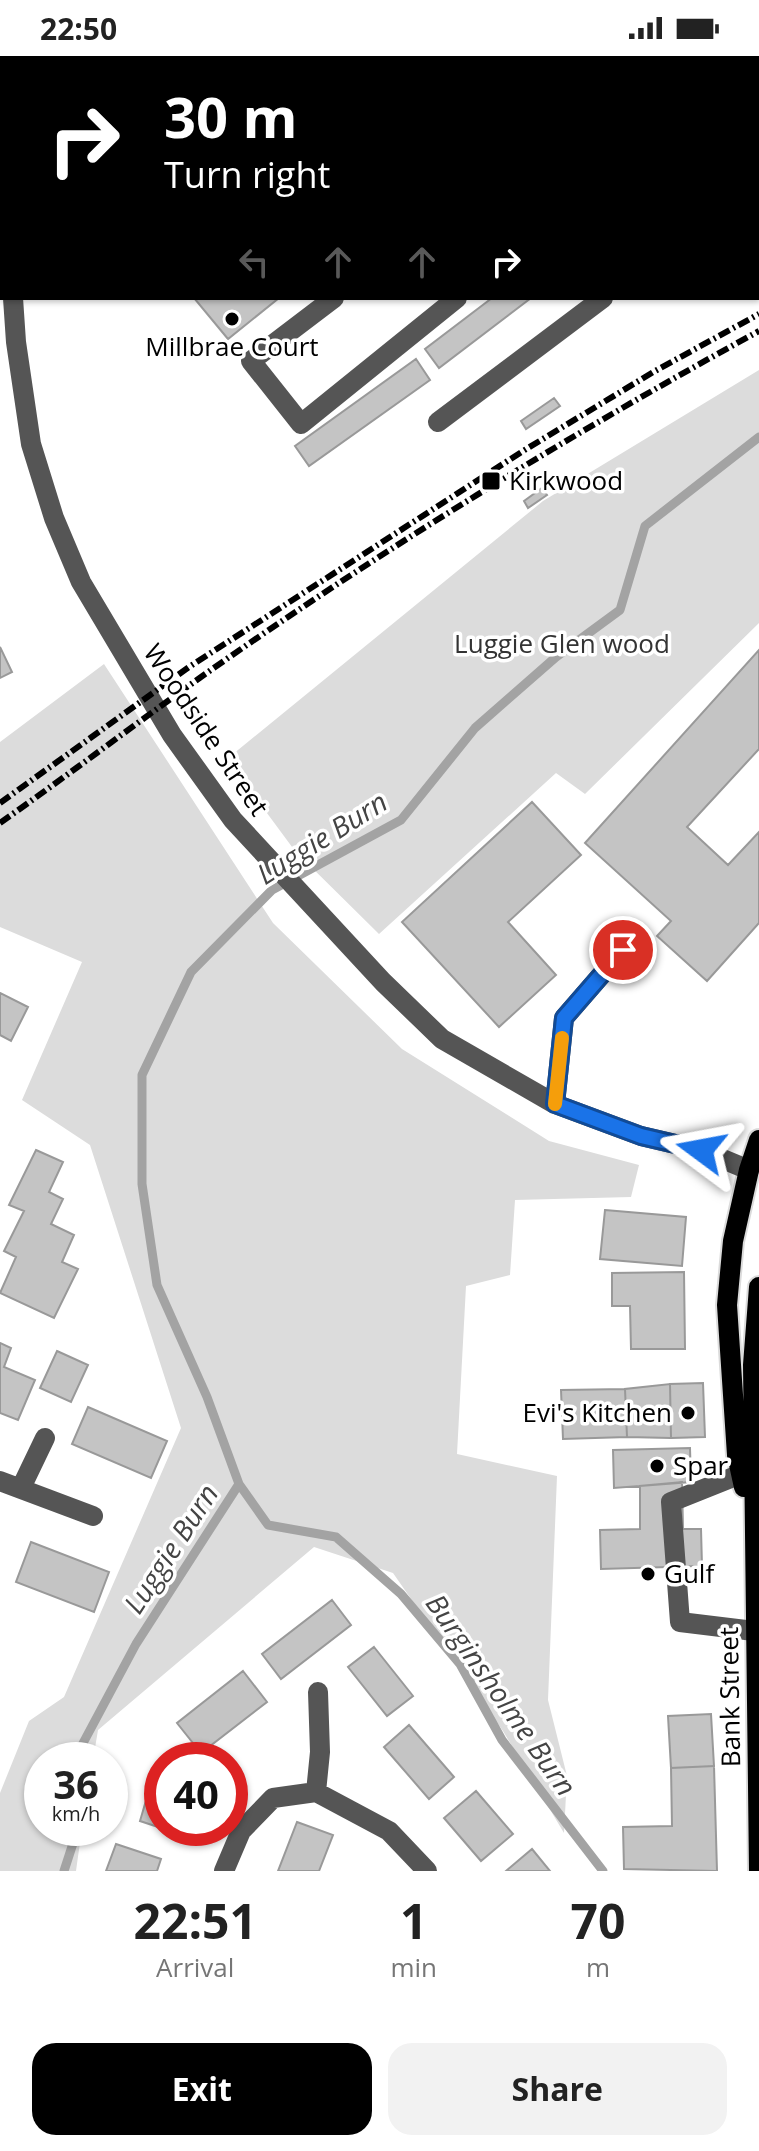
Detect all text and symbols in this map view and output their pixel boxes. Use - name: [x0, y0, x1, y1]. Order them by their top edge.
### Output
- text: 22:50: [40, 8, 117, 49]
- text: 30 m: [164, 78, 298, 154]
- icon: right: [32, 88, 136, 192]
- text: Turn right: [164, 150, 330, 199]
- icon: left: [232, 240, 276, 284]
- icon: ahead: [316, 240, 360, 284]
- icon: ahead: [400, 240, 444, 284]
- icon: right: [484, 240, 528, 284]
- marker: Millbrae Court: [223, 310, 241, 328]
- place label: Millbrae Court: [145, 328, 319, 364]
- place label: Kirkwood: [509, 462, 623, 498]
- marker: Kirkwood: [480, 470, 502, 492]
- park label: Luggie Glen wood: [454, 625, 670, 661]
- street label: Woodside Street: [136, 636, 278, 822]
- water label: Luggie Burn: [249, 782, 394, 892]
- pin: [589, 916, 657, 984]
- icon: arrive: [601, 928, 645, 972]
- position arrow: [659, 1108, 743, 1192]
- place label: Evi's Kitchen: [522, 1394, 672, 1430]
- marker: Evi's Kitchen: [679, 1404, 697, 1422]
- place label: Spar: [673, 1447, 729, 1483]
- marker: Spar: [648, 1457, 666, 1475]
- water label: Luggie Burn: [114, 1476, 226, 1620]
- place label: Gulf: [664, 1555, 715, 1591]
- marker: Gulf: [639, 1565, 657, 1583]
- water label: Burginsholme Burn: [418, 1586, 586, 1803]
- street label: Bank Street: [710, 1627, 748, 1767]
- speed limit sign: 40: [144, 1742, 248, 1846]
- text: 36: [53, 1756, 99, 1811]
- text: km/h: [52, 1800, 100, 1827]
- text: 22:51: [134, 1888, 257, 1953]
- text: 1: [400, 1888, 427, 1953]
- text: 70: [571, 1888, 625, 1953]
- text: Arrival: [156, 1949, 234, 1985]
- text: min: [390, 1949, 437, 1985]
- text: m: [586, 1949, 610, 1985]
- button: Exit: [32, 2043, 372, 2135]
- button: Share: [388, 2043, 727, 2135]

